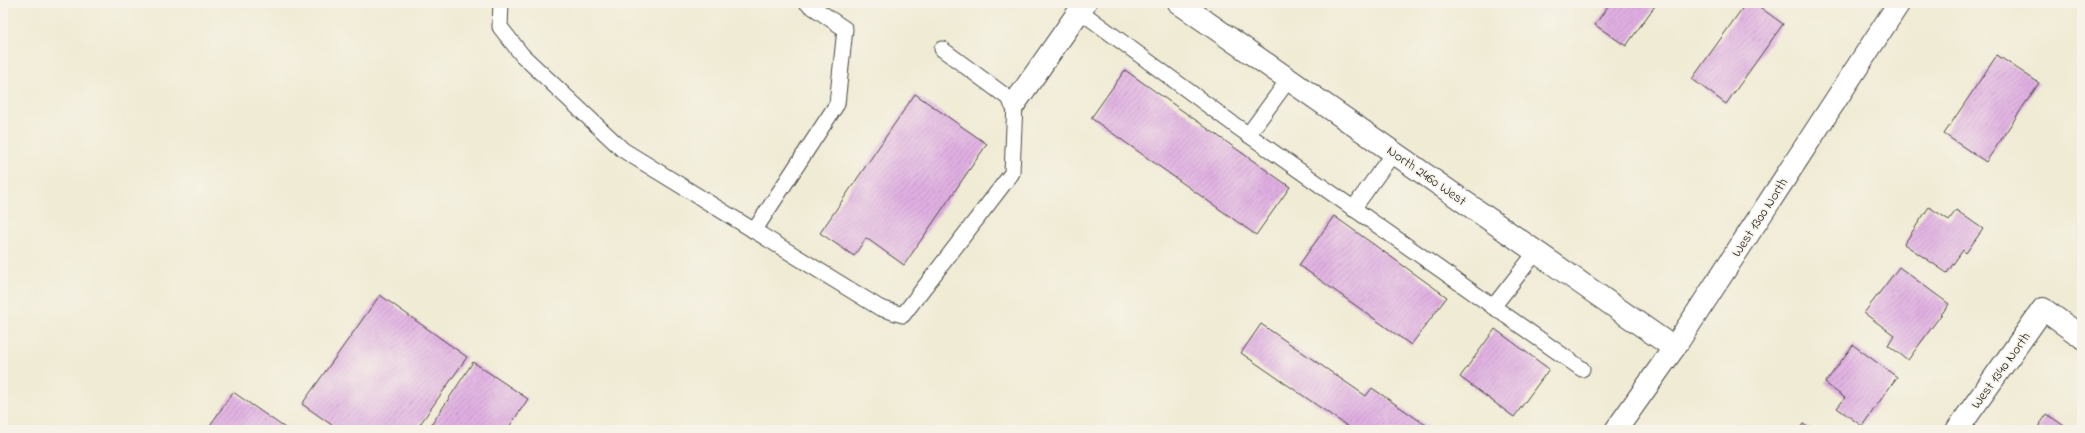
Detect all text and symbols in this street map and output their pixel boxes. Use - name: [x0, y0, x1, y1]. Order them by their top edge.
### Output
- street label: North 2460 West: [1382, 141, 1471, 212]
- street label: West 1300 North: [1727, 174, 1794, 262]
- street label: West 1340 North: [1966, 328, 2036, 414]

